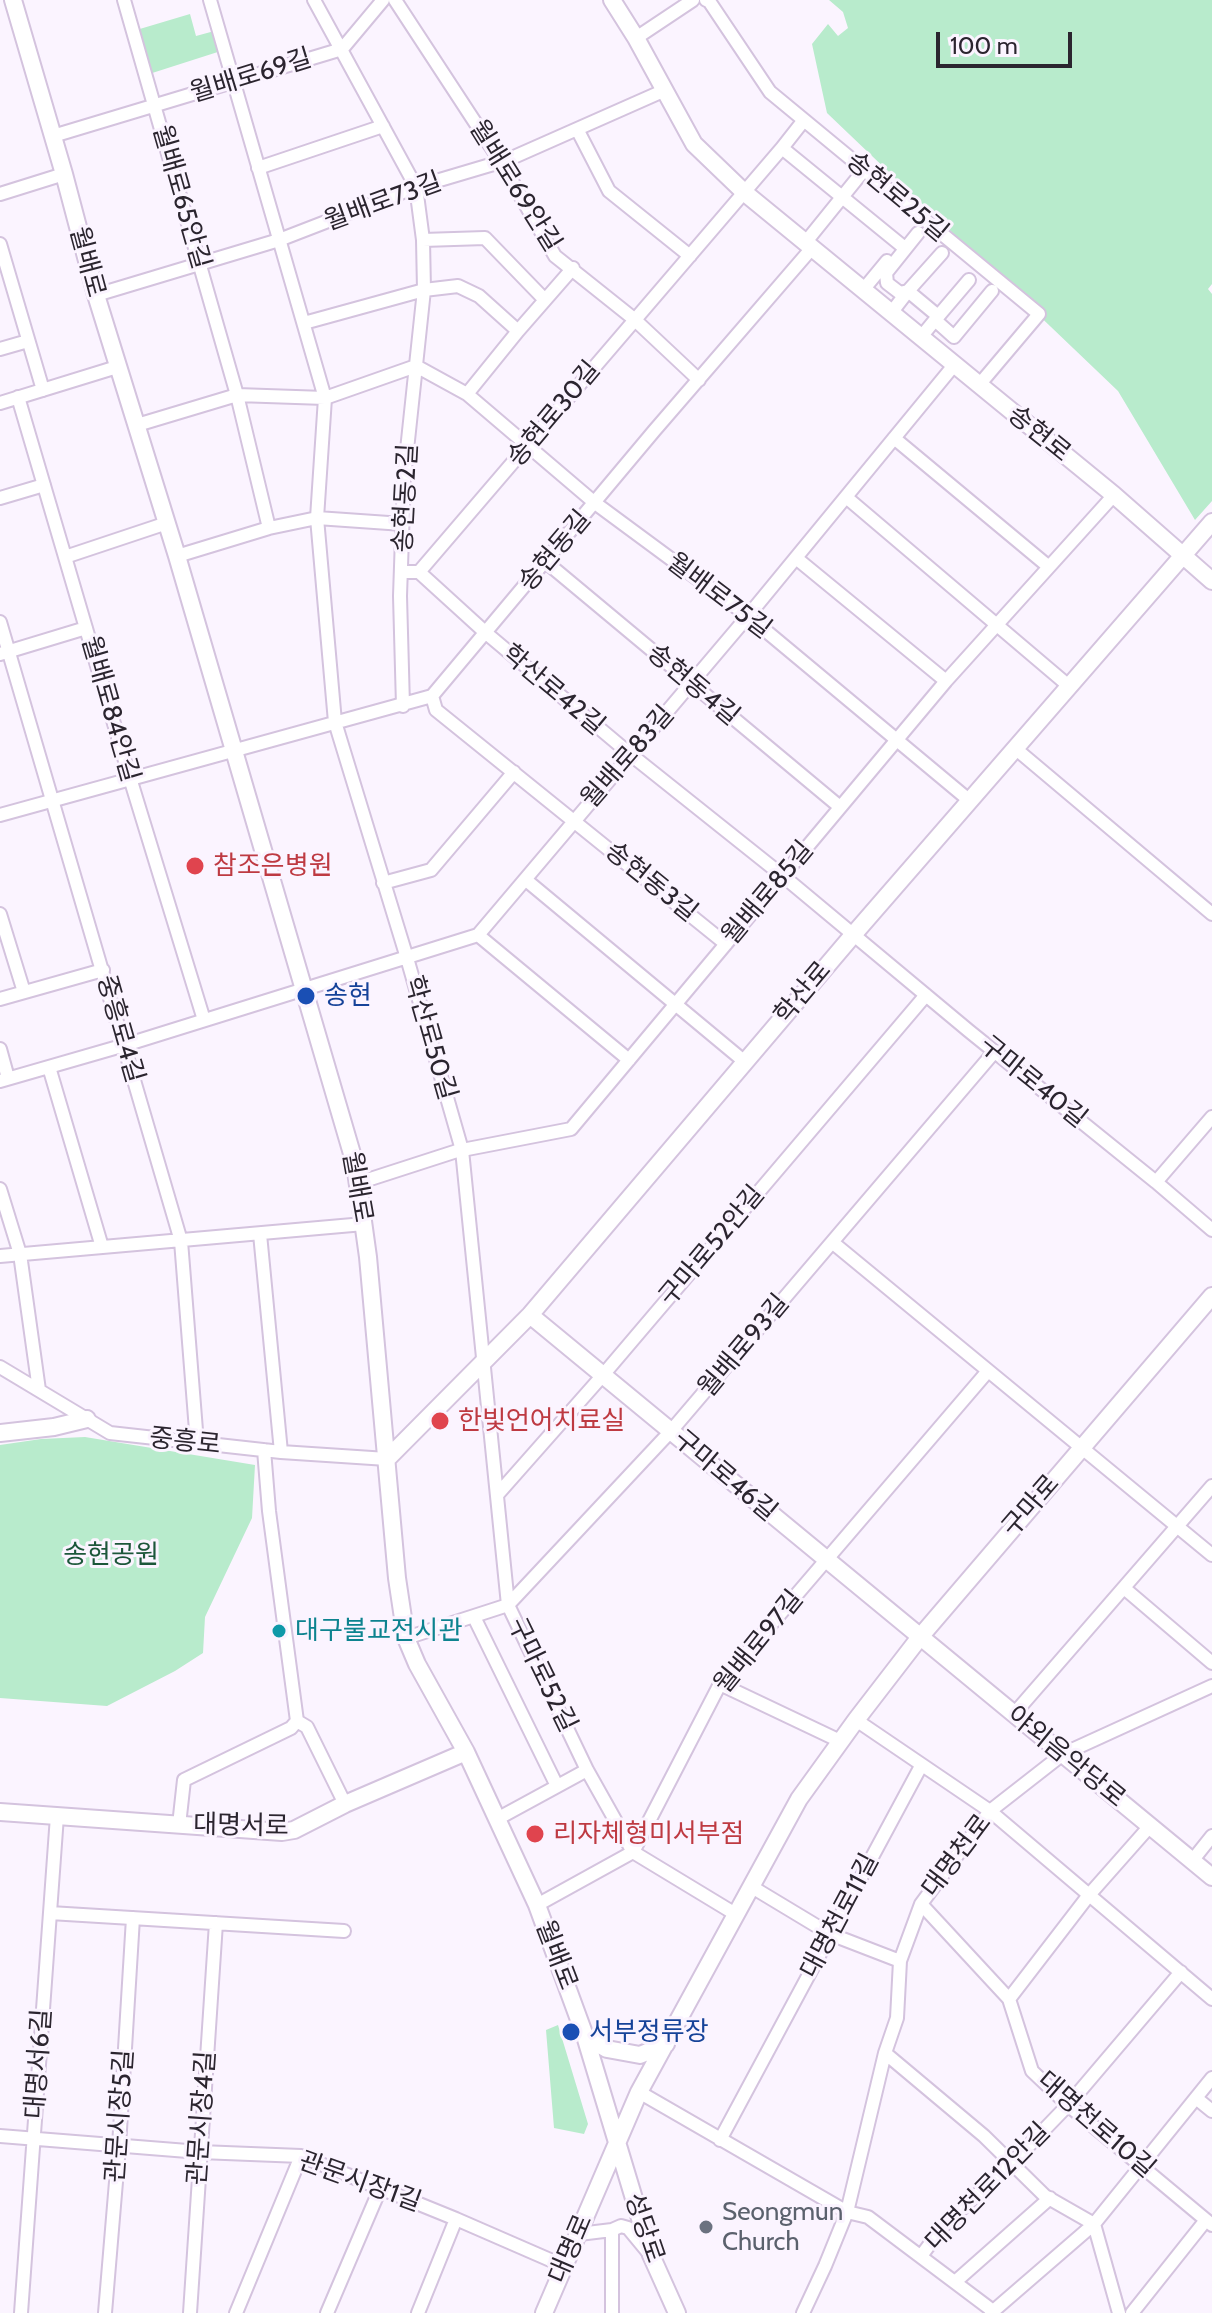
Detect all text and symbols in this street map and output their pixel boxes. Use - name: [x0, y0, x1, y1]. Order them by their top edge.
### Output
- scale bar: [940, 16, 1076, 66]
- text: 100 m: [950, 31, 1018, 60]
- street label: 월배로69길: [187, 43, 315, 109]
- street label: 월배로69안길: [462, 114, 568, 258]
- street label: 월배로65안길: [146, 121, 216, 273]
- street label: 송현로25길: [840, 145, 954, 249]
- street label: 월배로73길: [320, 166, 446, 238]
- street label: 월배로: [63, 223, 111, 301]
- street label: 송현로30길: [501, 355, 607, 473]
- street label: 송현로: [1001, 399, 1077, 469]
- street label: 송현동2길: [388, 443, 424, 553]
- street label: 송현동길: [512, 504, 598, 598]
- street label: 월배로75길: [661, 547, 777, 645]
- street label: 월배로84안길: [74, 632, 146, 786]
- street label: 송현동4길: [641, 637, 745, 733]
- street label: 학산로42길: [495, 638, 611, 742]
- street label: 월배로83길: [575, 699, 681, 815]
- street label: 송현동3길: [599, 835, 703, 929]
- street label: 월배로85길: [716, 835, 820, 951]
- place label: 참조은병원: [213, 850, 333, 882]
- marker: 참조은병원: [184, 855, 206, 877]
- street label: 학산로: [768, 955, 838, 1031]
- street label: 중흥로4길: [90, 971, 150, 1087]
- street label: 학산로50길: [397, 972, 463, 1104]
- place label: 송현: [324, 980, 372, 1012]
- marker: 송현: [295, 985, 317, 1007]
- street label: 구마로40길: [973, 1029, 1093, 1135]
- street label: 월배로: [335, 1149, 379, 1225]
- street label: 구마로52안길: [653, 1180, 771, 1312]
- street label: 월배로93길: [692, 1288, 796, 1404]
- place label: 한빛언어치료실: [458, 1405, 625, 1437]
- marker: 한빛언어치료실: [429, 1410, 451, 1432]
- street label: 중흥로: [148, 1423, 222, 1461]
- street label: 구마로46길: [667, 1424, 783, 1528]
- street label: 구마로: [996, 1469, 1066, 1543]
- park label: 송현공원: [63, 1539, 159, 1571]
- street label: 월배로97길: [708, 1584, 810, 1700]
- street label: 구마로52길: [501, 1613, 583, 1737]
- place label: 대구불교전시관: [295, 1615, 462, 1647]
- marker: 대구불교전시관: [270, 1622, 288, 1640]
- street label: 야외음악당로: [1000, 1700, 1132, 1814]
- street label: 대명천로: [916, 1808, 998, 1904]
- street label: 대명서로: [193, 1810, 289, 1842]
- place label: 리자체형미서부점: [553, 1818, 744, 1850]
- marker: 리자체형미서부점: [524, 1823, 546, 1845]
- street label: 대명천로11길: [794, 1848, 886, 1984]
- street label: 월배로: [529, 1916, 583, 1994]
- street label: 대명서6길: [20, 2008, 58, 2120]
- place label: 서부정류장: [589, 2016, 709, 2048]
- marker: 서부정류장: [560, 2021, 582, 2043]
- street label: 관문시장5길: [100, 2048, 140, 2184]
- street label: 관문시장4길: [182, 2050, 222, 2186]
- street label: 대명천로10길: [1031, 2065, 1161, 2185]
- street label: 대명천로12안길: [919, 2117, 1057, 2257]
- street label: 관문시장1길: [294, 2145, 426, 2219]
- street label: 성당로: [618, 2189, 670, 2267]
- place label: Seongmun Church: [722, 2196, 843, 2258]
- street label: 대명로: [543, 2210, 599, 2288]
- marker: Seongmun Church: [697, 2218, 715, 2236]

